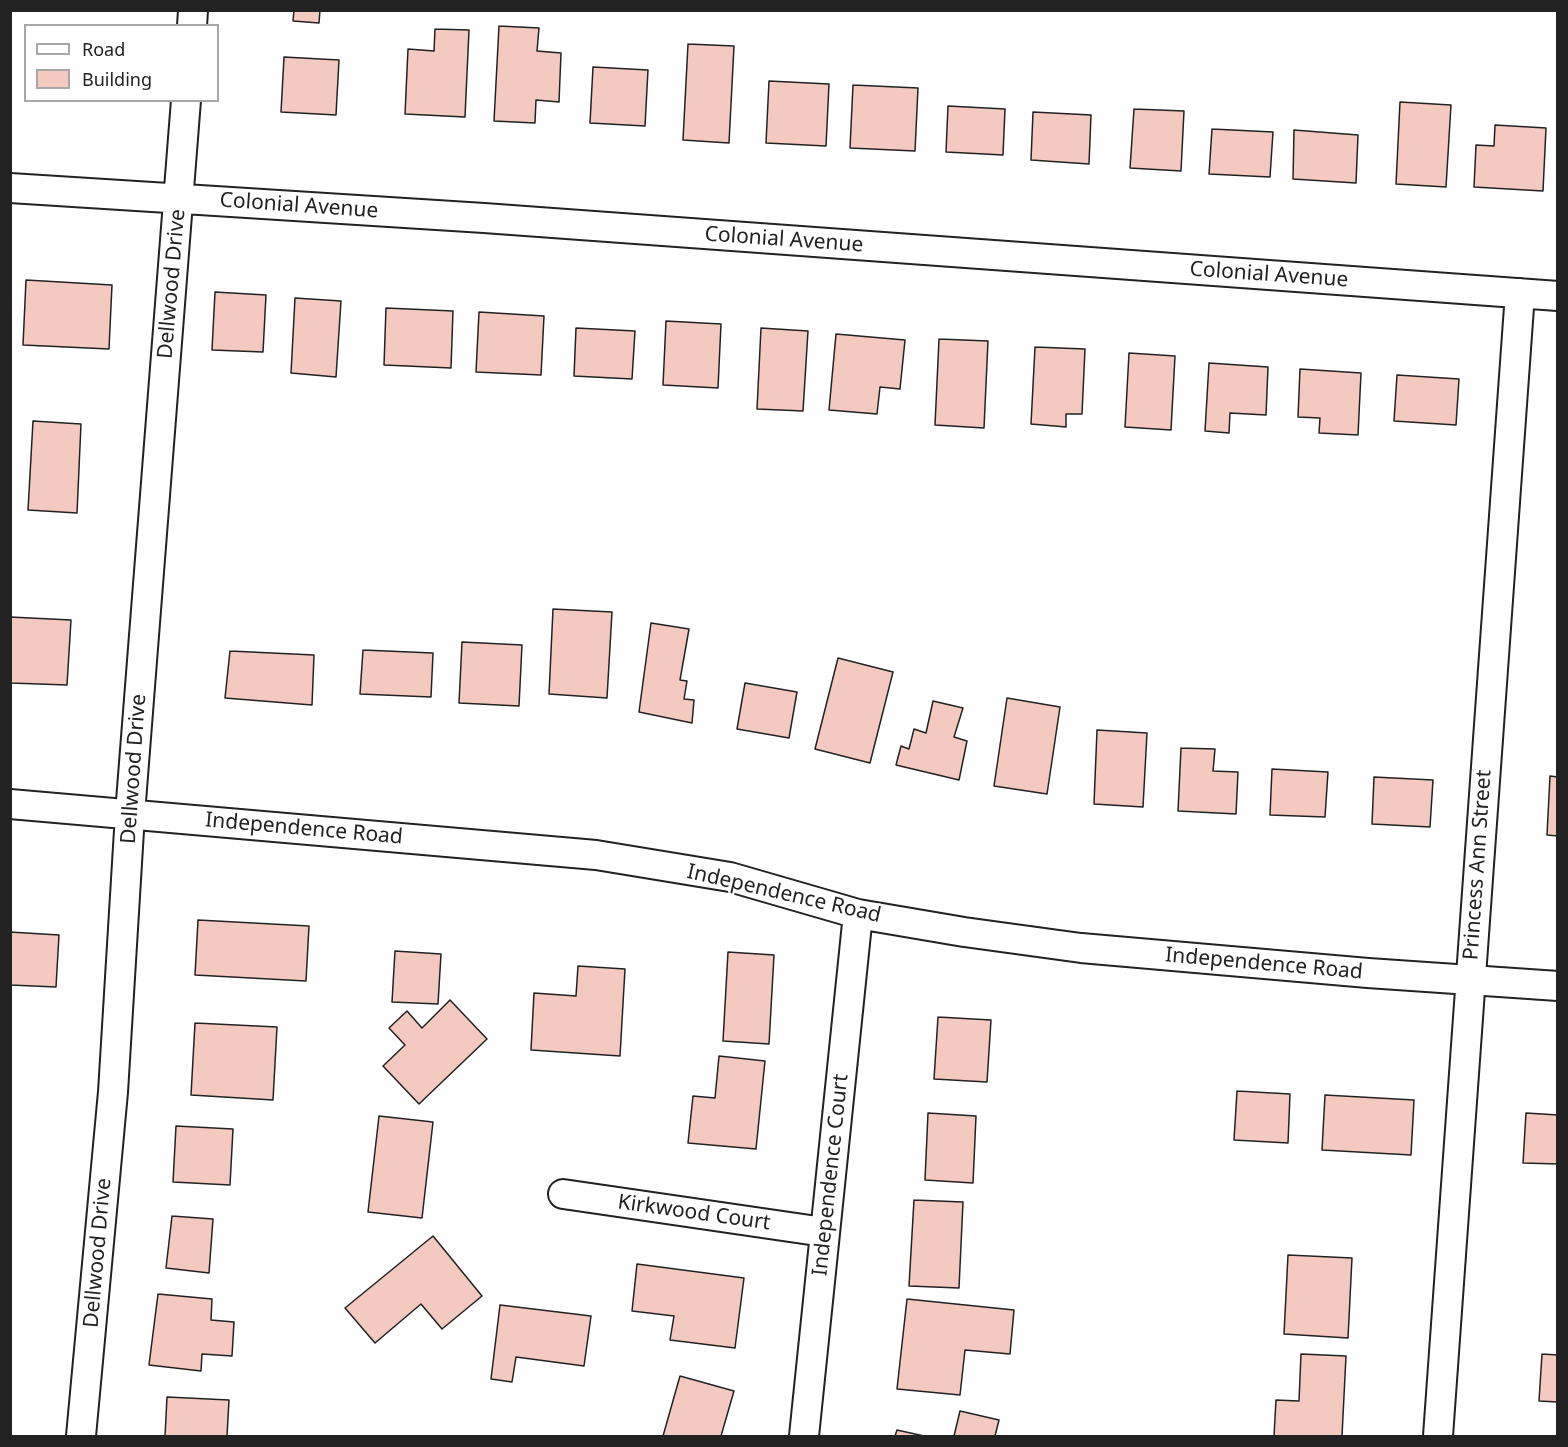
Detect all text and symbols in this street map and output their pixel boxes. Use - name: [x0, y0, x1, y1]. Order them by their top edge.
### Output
- legend: [24, 24, 219, 102]
- text: Road: [82, 37, 125, 61]
- text: Building: [82, 67, 152, 91]
- street label: Colonial Avenue: [219, 188, 379, 224]
- street label: Dellwood Drive: [153, 208, 191, 360]
- street label: Colonial Avenue: [704, 222, 864, 258]
- street label: Colonial Avenue: [1189, 257, 1349, 293]
- street label: Dellwood Drive: [116, 693, 152, 845]
- street label: Princess Ann Street: [1459, 769, 1497, 961]
- street label: Independence Road: [204, 808, 404, 850]
- street label: Independence Road: [685, 859, 883, 929]
- street label: Independence Road: [1164, 943, 1364, 985]
- street label: Independence Court: [808, 1073, 854, 1277]
- street label: Dellwood Drive: [79, 1177, 117, 1329]
- street label: Kirkwood Court: [616, 1190, 772, 1236]

